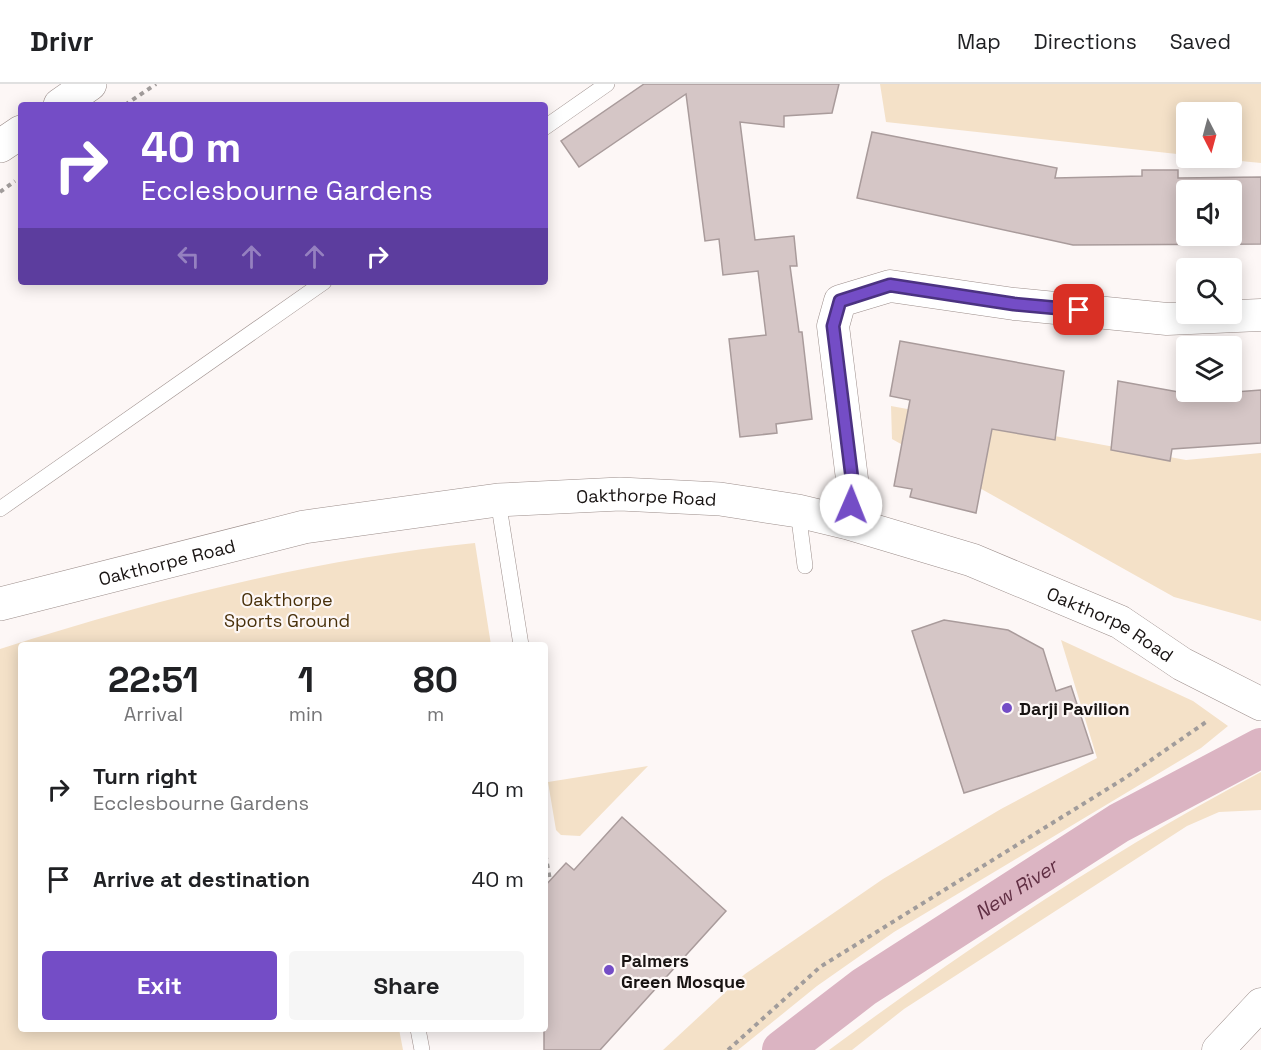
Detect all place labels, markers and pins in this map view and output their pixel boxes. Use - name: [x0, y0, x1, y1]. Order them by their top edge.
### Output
- pin: [1053, 284, 1104, 335]
- place label: Darji Pavilion: [1019, 697, 1130, 720]
- marker: Darji Pavilion: [1000, 701, 1014, 715]
- place label: Palmers Green Mosque: [621, 949, 745, 993]
- marker: Palmers Green Mosque: [602, 963, 616, 977]

